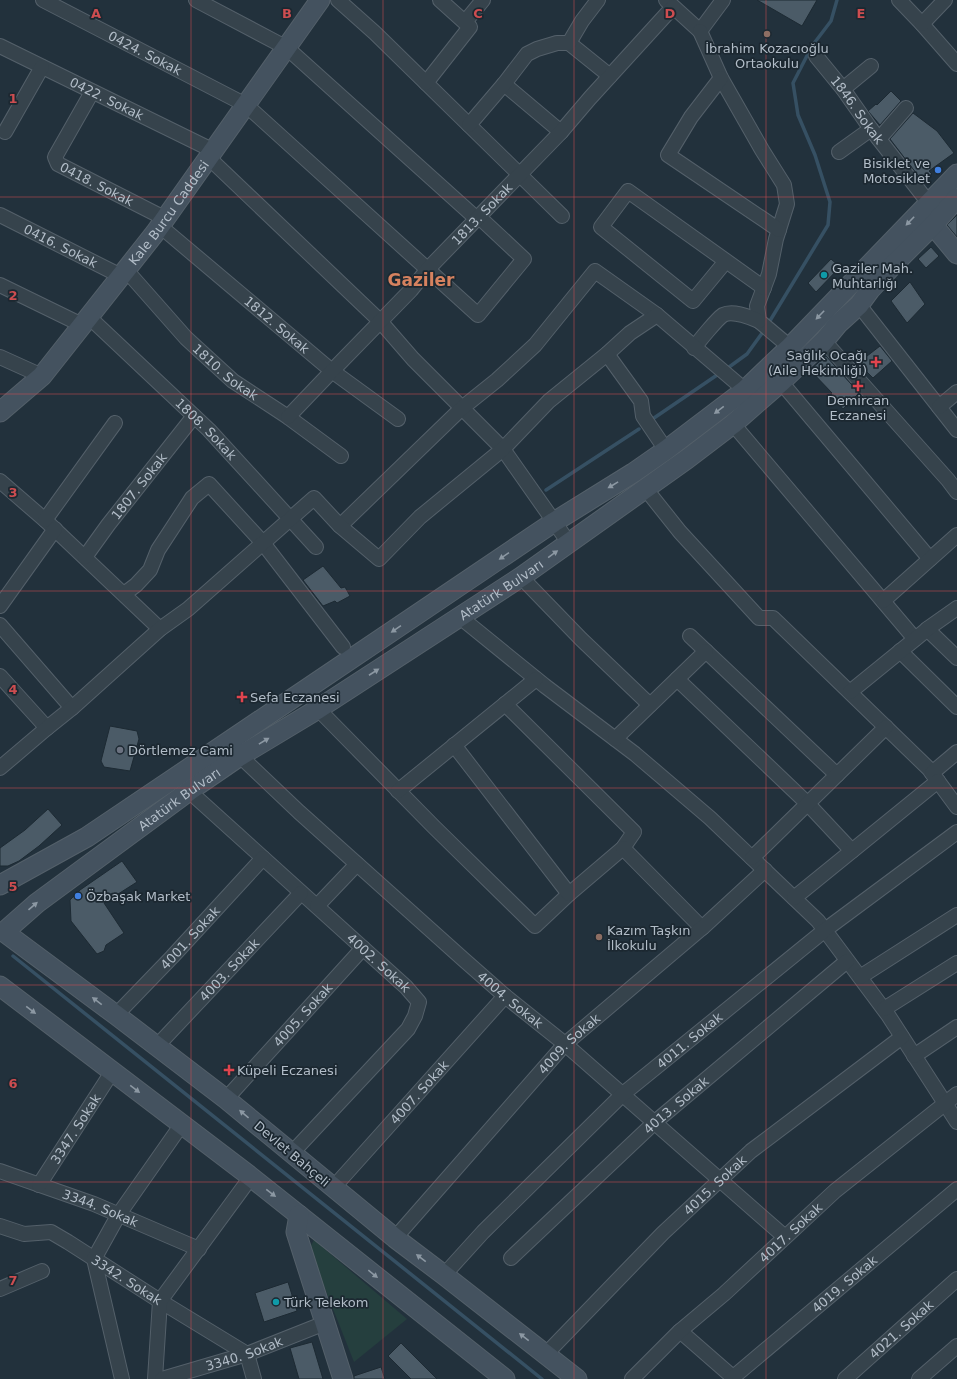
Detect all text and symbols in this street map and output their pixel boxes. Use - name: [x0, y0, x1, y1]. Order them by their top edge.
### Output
- text: A: [91, 6, 101, 21]
- text: B: [282, 6, 292, 21]
- text: C: [473, 6, 483, 21]
- text: D: [665, 6, 676, 21]
- text: E: [857, 6, 865, 21]
- street label: 0424. Sokak: [106, 28, 185, 78]
- marker: İbrahim Kozacıoğlu Ortaokulu: [762, 29, 772, 39]
- place label: İbrahim Kozacıoğlu Ortaokulu: [705, 41, 829, 71]
- street label: 1846. Sokak: [828, 73, 888, 147]
- street label: 0422. Sokak: [67, 74, 147, 123]
- text: 1: [8, 91, 18, 106]
- place label: Bisiklet ve Motosiklet: [863, 156, 930, 186]
- street label: Kale Burcu Caddesi: [125, 157, 212, 268]
- street label: 0418. Sokak: [58, 159, 137, 209]
- marker: Bisiklet ve Motosiklet: [933, 165, 943, 175]
- street label: 1813. Sokak: [448, 179, 515, 248]
- one-way arrow: [906, 217, 915, 226]
- street label: 0416. Sokak: [21, 221, 100, 271]
- place label: Gaziler Mah. Muhtarlığı: [832, 261, 913, 291]
- district label: Gaziler: [388, 270, 455, 290]
- marker: Gaziler Mah. Muhtarlığı: [819, 270, 829, 280]
- text: 2: [8, 288, 18, 303]
- street label: 1812. Sokak: [241, 293, 313, 357]
- one-way arrow: [816, 311, 825, 320]
- street label: 1810. Sokak: [190, 341, 262, 403]
- place label: Sağlık Ocağı (Aile Hekimliği): [768, 348, 867, 378]
- marker: Sağlık Ocağı (Aile Hekimliği): [870, 356, 882, 368]
- marker: Demircan Eczanesi: [853, 381, 863, 391]
- place label: Demircan Eczanesi: [827, 393, 889, 423]
- street label: 1808. Sokak: [173, 395, 240, 463]
- one-way arrow: [714, 406, 724, 414]
- street label: 1807. Sokak: [108, 449, 170, 522]
- one-way arrow: [607, 482, 619, 489]
- text: 3: [8, 485, 18, 500]
- one-way arrow: [548, 551, 558, 559]
- one-way arrow: [499, 552, 509, 560]
- street label: Atatürk Bulvarı: [456, 556, 546, 623]
- one-way arrow: [390, 625, 402, 632]
- one-way arrow: [369, 668, 379, 676]
- text: 4: [8, 682, 18, 697]
- place label: Sefa Eczanesi: [250, 690, 340, 705]
- marker: Sefa Eczanesi: [237, 692, 247, 702]
- one-way arrow: [258, 738, 270, 745]
- place label: Dörtlemez Cami: [128, 743, 233, 758]
- marker: Dörtlemez Cami: [115, 745, 125, 755]
- street label: Atatürk Bulvarı: [135, 764, 223, 833]
- text: 5: [8, 879, 18, 894]
- place label: Özbaşak Market: [86, 888, 190, 904]
- marker: Özbaşak Market: [73, 891, 83, 901]
- one-way arrow: [28, 901, 38, 911]
- street label: 4001. Sokak: [157, 903, 223, 972]
- place label: Kazım Taşkın İlkokulu: [607, 923, 690, 953]
- street label: 4002. Sokak: [344, 930, 414, 995]
- marker: Kazım Taşkın İlkokulu: [594, 932, 604, 942]
- street label: 4003. Sokak: [196, 935, 262, 1004]
- street label: 4004. Sokak: [475, 968, 546, 1031]
- street label: 4005. Sokak: [270, 979, 336, 1049]
- one-way arrow: [92, 997, 102, 1005]
- one-way arrow: [26, 1006, 36, 1014]
- street label: 4011. Sokak: [653, 1009, 726, 1071]
- street label: 4009. Sokak: [535, 1010, 603, 1077]
- street label: 4007. Sokak: [387, 1057, 452, 1127]
- place label: Küpeli Eczanesi: [237, 1063, 338, 1078]
- marker: Küpeli Eczanesi: [224, 1065, 234, 1075]
- street label: 4013. Sokak: [640, 1073, 712, 1137]
- text: 6: [8, 1076, 18, 1091]
- one-way arrow: [129, 1084, 140, 1093]
- street label: 3347. Sokak: [47, 1090, 104, 1167]
- one-way arrow: [239, 1110, 250, 1119]
- street label: Devlet Bahçeli: [251, 1118, 333, 1190]
- street label: 4015. Sokak: [680, 1152, 750, 1218]
- street label: 3344. Sokak: [61, 1186, 141, 1230]
- one-way arrow: [266, 1188, 277, 1197]
- street label: 4017. Sokak: [756, 1199, 825, 1265]
- street label: 3342. Sokak: [89, 1252, 165, 1308]
- street label: 4019. Sokak: [809, 1252, 880, 1315]
- one-way arrow: [416, 1254, 427, 1262]
- one-way arrow: [368, 1269, 379, 1278]
- text: 7: [8, 1273, 18, 1288]
- place label: Türk Telekom: [283, 1295, 368, 1310]
- street label: 4021. Sokak: [866, 1296, 936, 1361]
- marker: Türk Telekom: [271, 1297, 281, 1307]
- street label: 3340. Sokak: [204, 1333, 285, 1373]
- one-way arrow: [519, 1333, 530, 1342]

